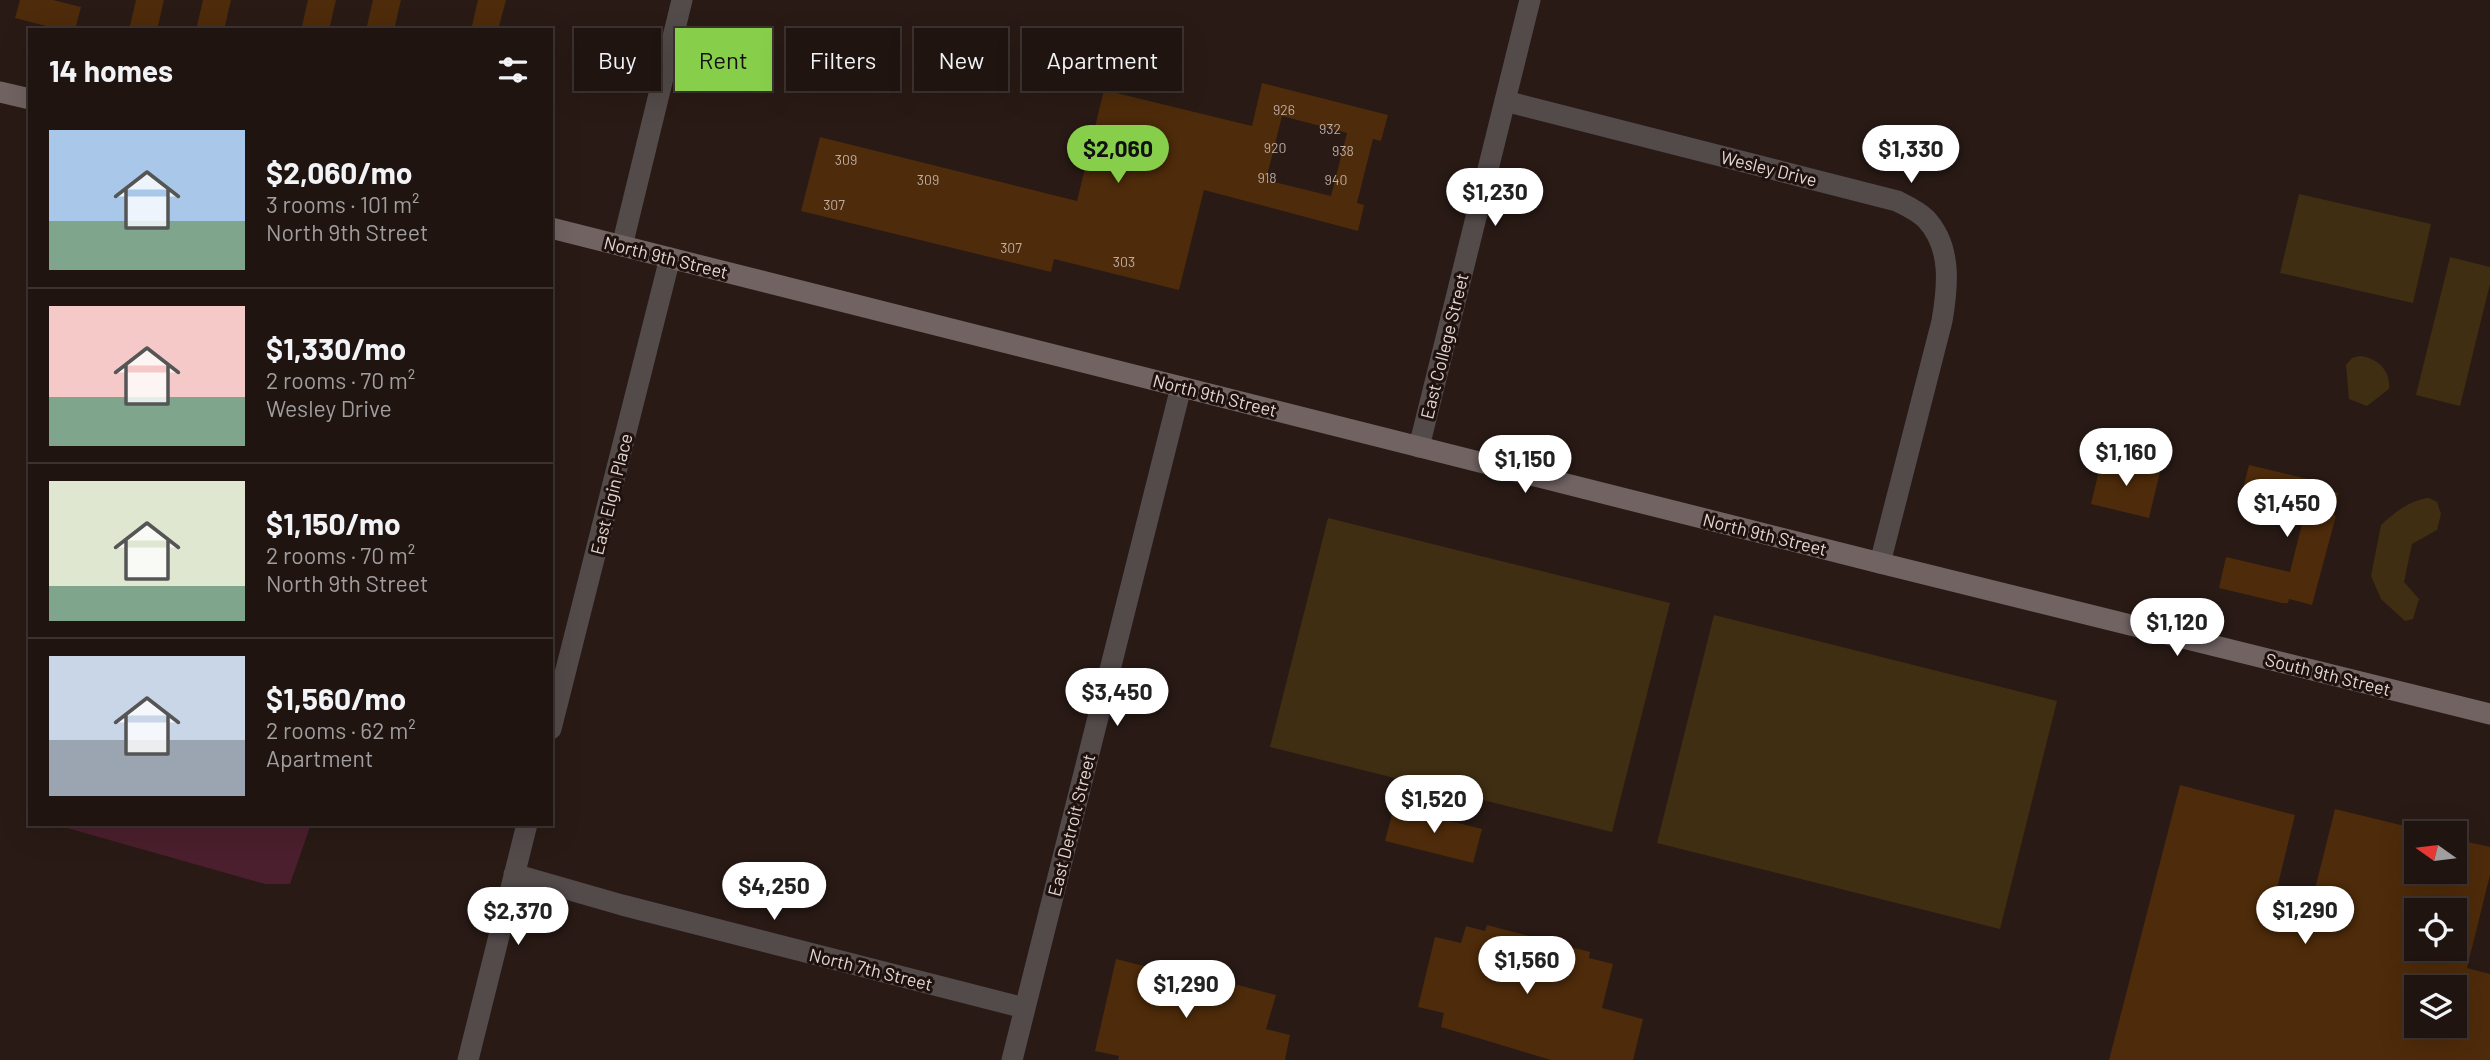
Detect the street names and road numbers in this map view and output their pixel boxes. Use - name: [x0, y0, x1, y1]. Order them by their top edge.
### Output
- street label: Wesley Drive: [1719, 145, 1819, 191]
- street label: North 9th Street: [602, 231, 730, 283]
- street label: East College Street: [1415, 271, 1473, 421]
- street label: North 9th Street: [1151, 369, 1279, 421]
- street label: East Elgin Place: [585, 431, 637, 557]
- street label: North 9th Street: [1701, 508, 1829, 560]
- street label: South 9th Street: [2263, 648, 2393, 700]
- street label: East Detroit Street: [1043, 751, 1099, 899]
- street label: North 7th Street: [807, 943, 935, 995]

